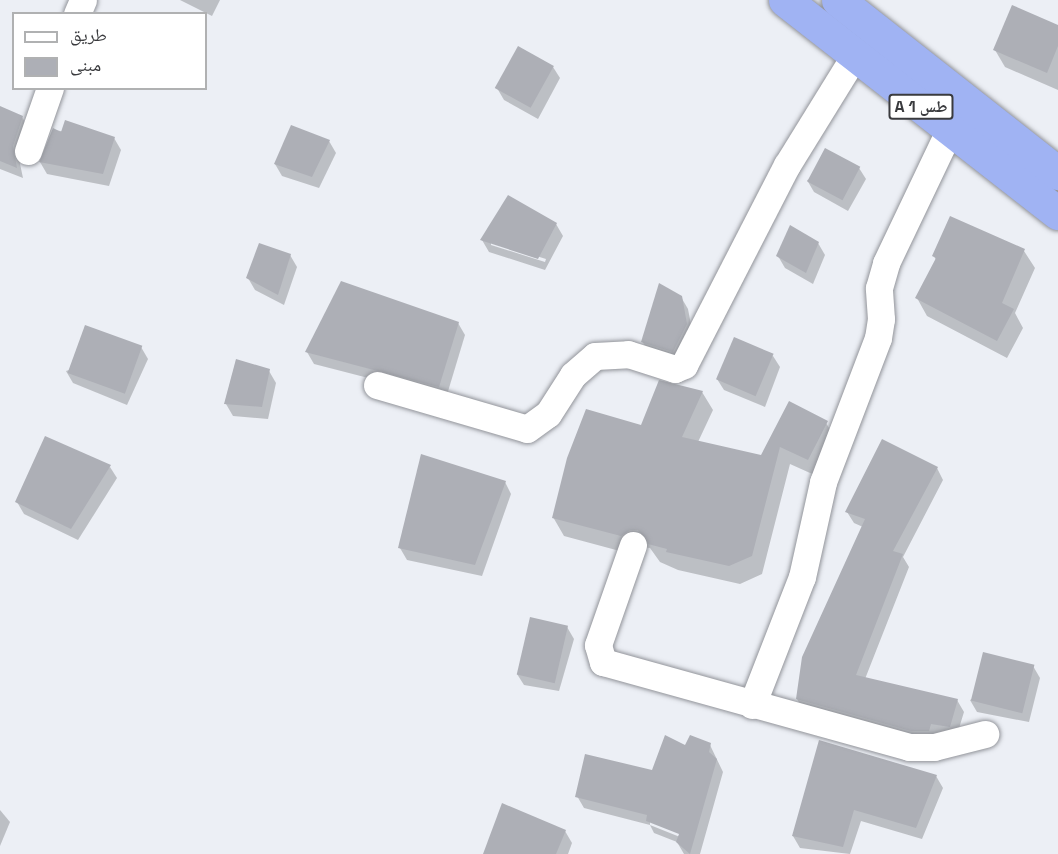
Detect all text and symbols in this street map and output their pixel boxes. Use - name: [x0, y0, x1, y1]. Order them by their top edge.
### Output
- legend: [12, 12, 207, 90]
- text: طريق: [70, 23, 107, 46]
- text: مبنى: [70, 53, 101, 76]
- road number: A 1 طس: [888, 94, 954, 120]

